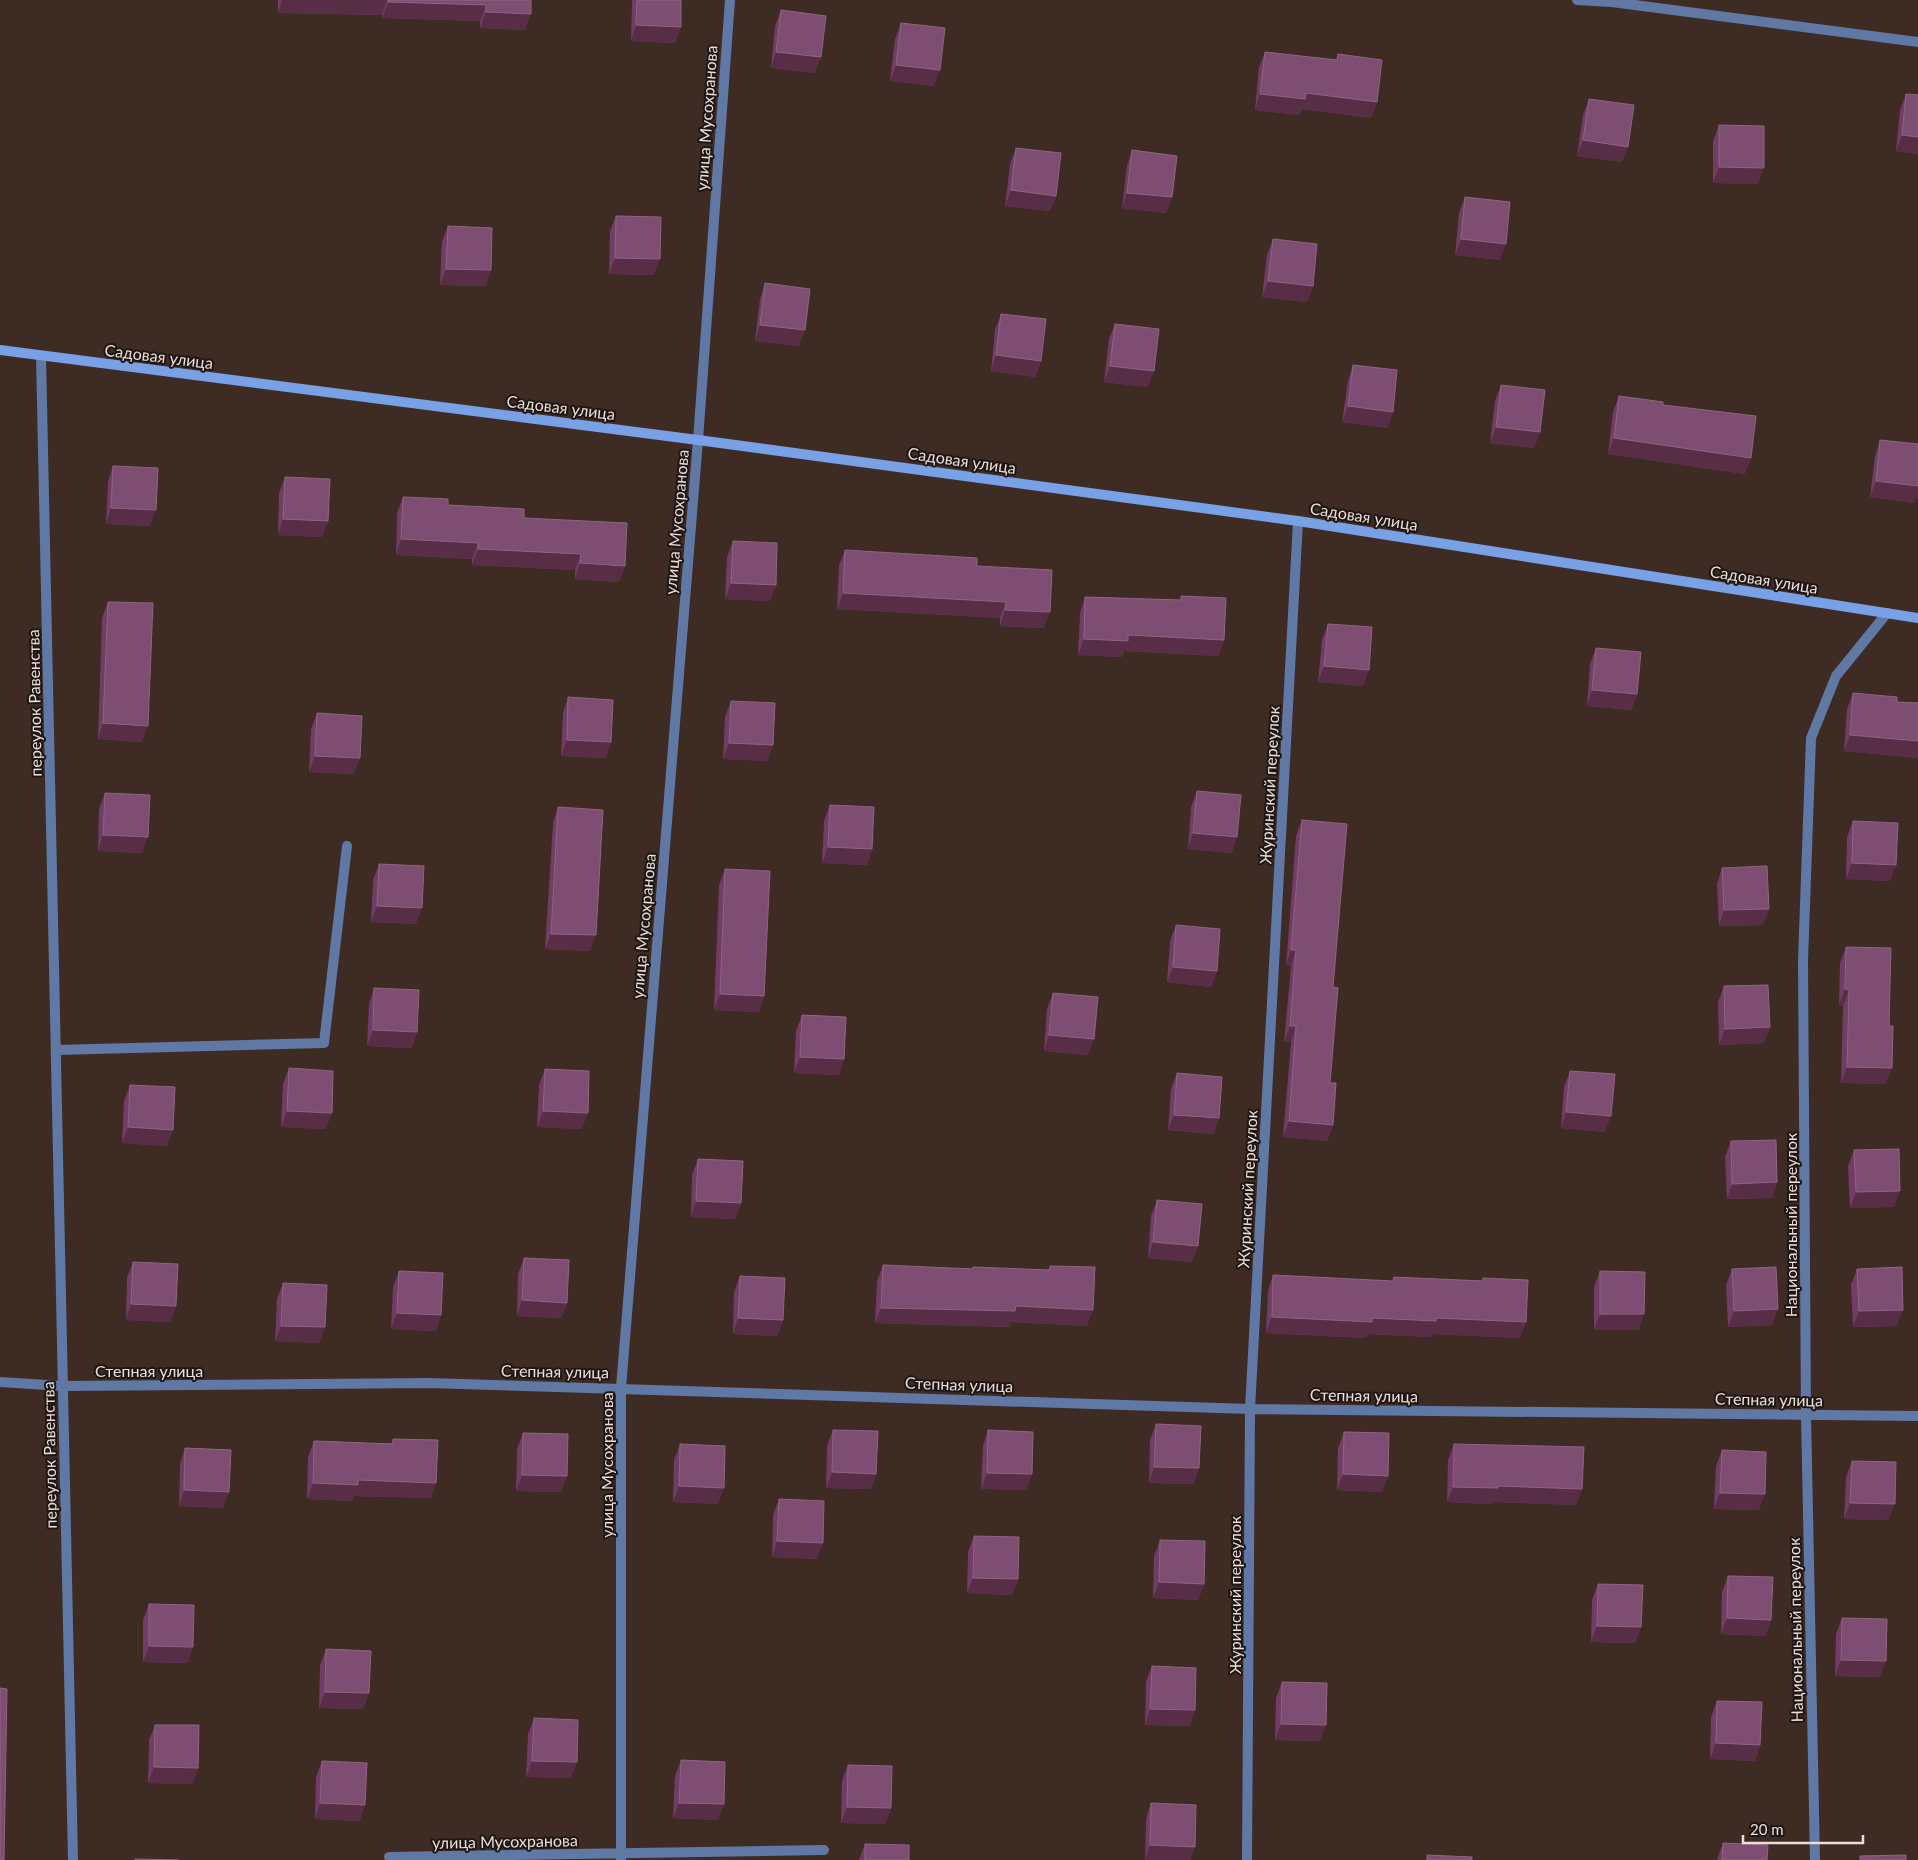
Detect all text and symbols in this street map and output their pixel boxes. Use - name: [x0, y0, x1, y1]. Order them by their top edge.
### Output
- street label: улица Мусохранова: [691, 45, 721, 191]
- street label: Садовая улица: [104, 340, 214, 372]
- street label: Садовая улица: [506, 391, 616, 423]
- street label: Садовая улица: [907, 443, 1017, 477]
- street label: улица Мусохранова: [660, 449, 692, 595]
- street label: Садовая улица: [1309, 498, 1419, 534]
- street label: Садовая улица: [1709, 561, 1819, 597]
- street label: переулок Равенства: [23, 629, 45, 777]
- street label: Журинский переулок: [1255, 705, 1283, 865]
- street label: улица Мусохранова: [627, 853, 659, 999]
- street label: Журинский переулок: [1233, 1109, 1261, 1269]
- street label: Национальный переулок: [1781, 1132, 1800, 1317]
- street label: Степная улица: [95, 1361, 203, 1380]
- street label: Степная улица: [501, 1361, 609, 1381]
- street label: Степная улица: [905, 1373, 1013, 1395]
- street label: переулок Равенства: [38, 1381, 60, 1529]
- street label: Степная улица: [1310, 1385, 1418, 1405]
- street label: Степная улица: [1715, 1389, 1823, 1409]
- street label: улица Мусохранова: [597, 1392, 616, 1538]
- street label: Журинский переулок: [1225, 1515, 1244, 1674]
- street label: Национальный переулок: [1784, 1537, 1806, 1722]
- scale bar: [1743, 1812, 1863, 1844]
- text: 20 m: [1750, 1820, 1784, 1838]
- street label: улица Мусохранова: [432, 1830, 578, 1852]

